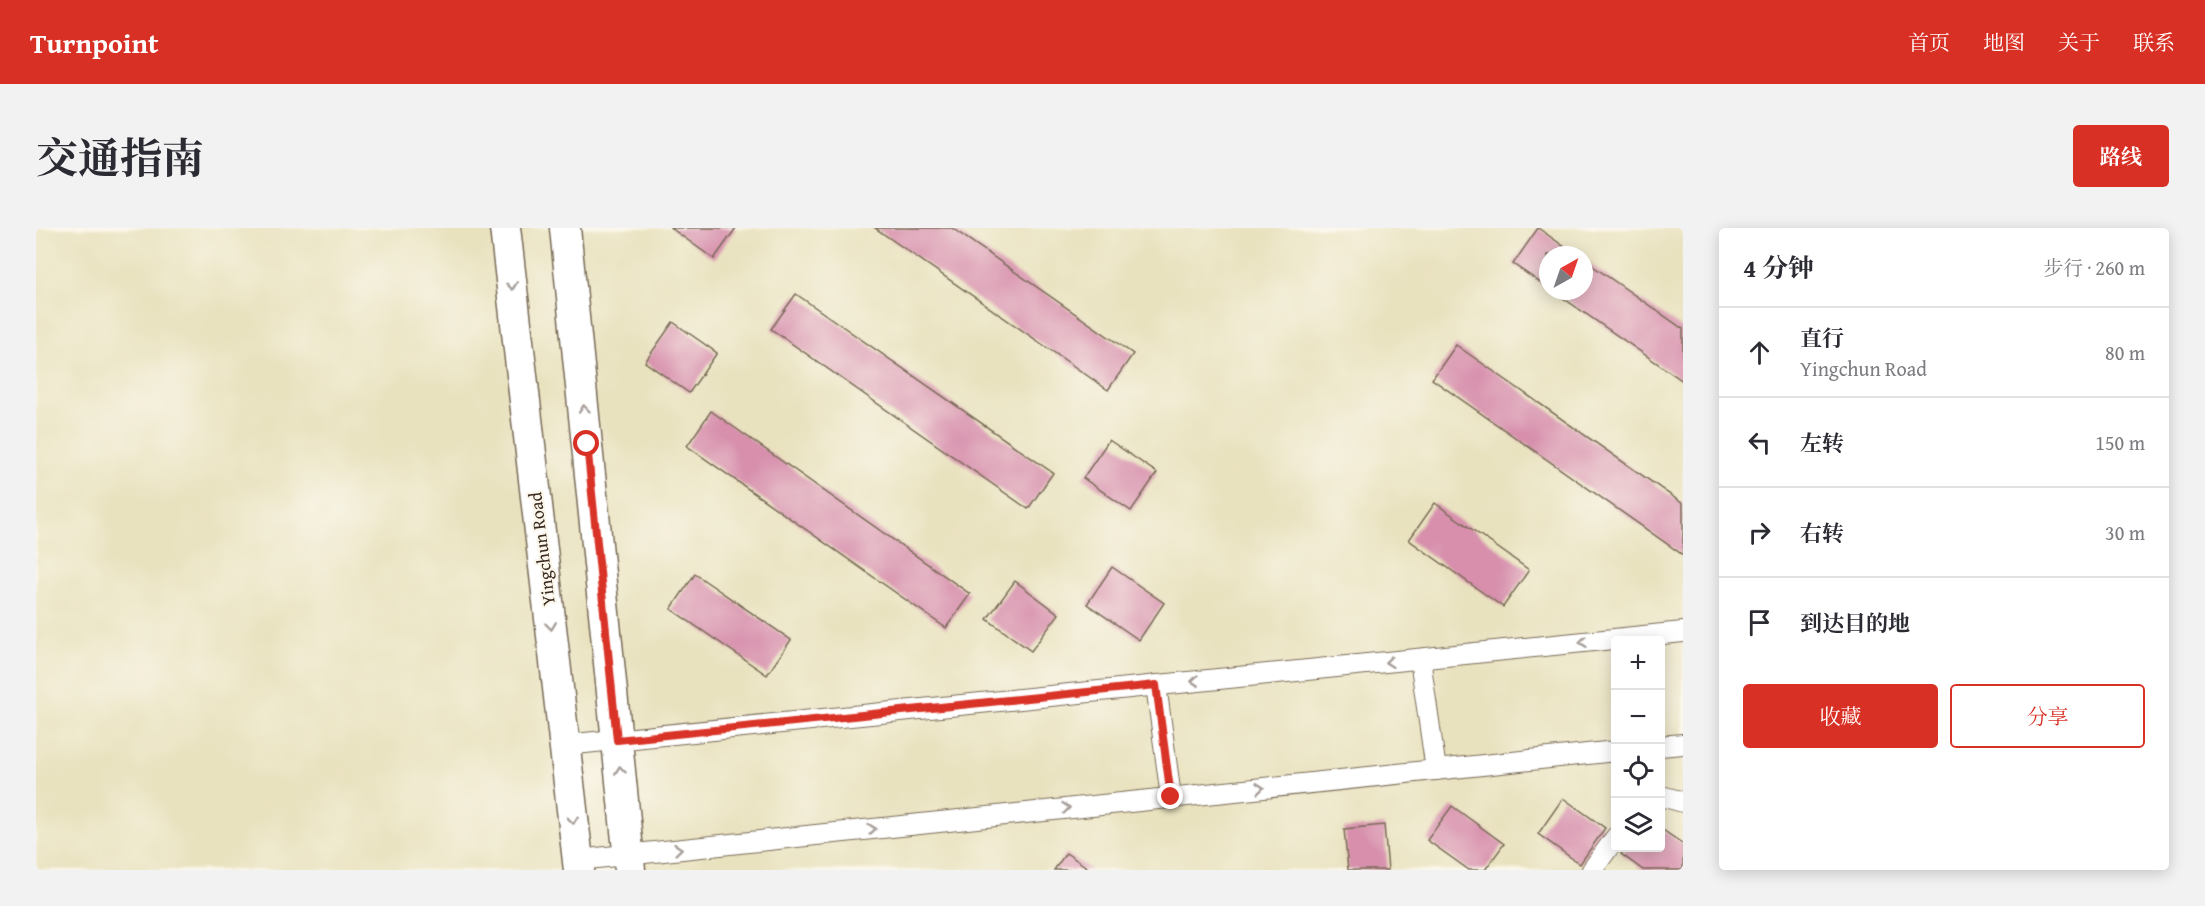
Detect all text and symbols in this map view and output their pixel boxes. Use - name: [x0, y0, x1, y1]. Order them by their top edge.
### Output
- text: Turnpoint: [30, 22, 159, 63]
- text: 首页: [1908, 27, 1950, 58]
- text: 地图: [1983, 27, 2025, 58]
- text: 关于: [2058, 27, 2100, 58]
- text: 联系: [2133, 27, 2175, 58]
- button: 路线: [2073, 125, 2169, 187]
- text: 交通指南: [36, 127, 204, 188]
- north arrow: [1539, 246, 1593, 300]
- text: 4 分钟: [1743, 248, 1814, 287]
- text: 步行 · 260 m: [2043, 253, 2145, 282]
- one-way arrow: [505, 282, 518, 291]
- text: 直行: [1800, 322, 1844, 354]
- icon: ahead: [1743, 336, 1776, 369]
- text: 80 m: [2105, 338, 2145, 367]
- text: Yingchun Road: [1800, 354, 1927, 383]
- one-way arrow: [578, 404, 591, 413]
- icon: left: [1743, 426, 1776, 459]
- text: 左转: [1800, 427, 1844, 459]
- text: 150 m: [2095, 428, 2145, 457]
- route start: [573, 430, 599, 456]
- street label: Yingchun Road: [521, 490, 562, 607]
- icon: right: [1743, 516, 1776, 549]
- text: 右转: [1800, 517, 1844, 549]
- text: 30 m: [2105, 518, 2145, 547]
- icon: arrive: [1743, 606, 1776, 639]
- text: 到达目的地: [1800, 607, 1910, 639]
- one-way arrow: [545, 621, 557, 630]
- one-way arrow: [1578, 635, 1588, 648]
- map controls: [1611, 636, 1665, 852]
- button: +: [1611, 636, 1665, 690]
- one-way arrow: [1384, 655, 1394, 668]
- one-way arrow: [1190, 674, 1200, 687]
- button: 收藏: [1743, 684, 1938, 748]
- button: 分享: [1950, 684, 2145, 748]
- button: −: [1611, 690, 1665, 744]
- button: locate: [1611, 744, 1665, 798]
- one-way arrow: [614, 765, 627, 775]
- one-way arrow: [1255, 782, 1264, 795]
- route end: [1157, 783, 1183, 809]
- button: layers: [1611, 798, 1665, 852]
- one-way arrow: [1061, 802, 1070, 815]
- one-way arrow: [567, 815, 579, 824]
- one-way arrow: [867, 823, 876, 836]
- one-way arrow: [673, 843, 682, 856]

